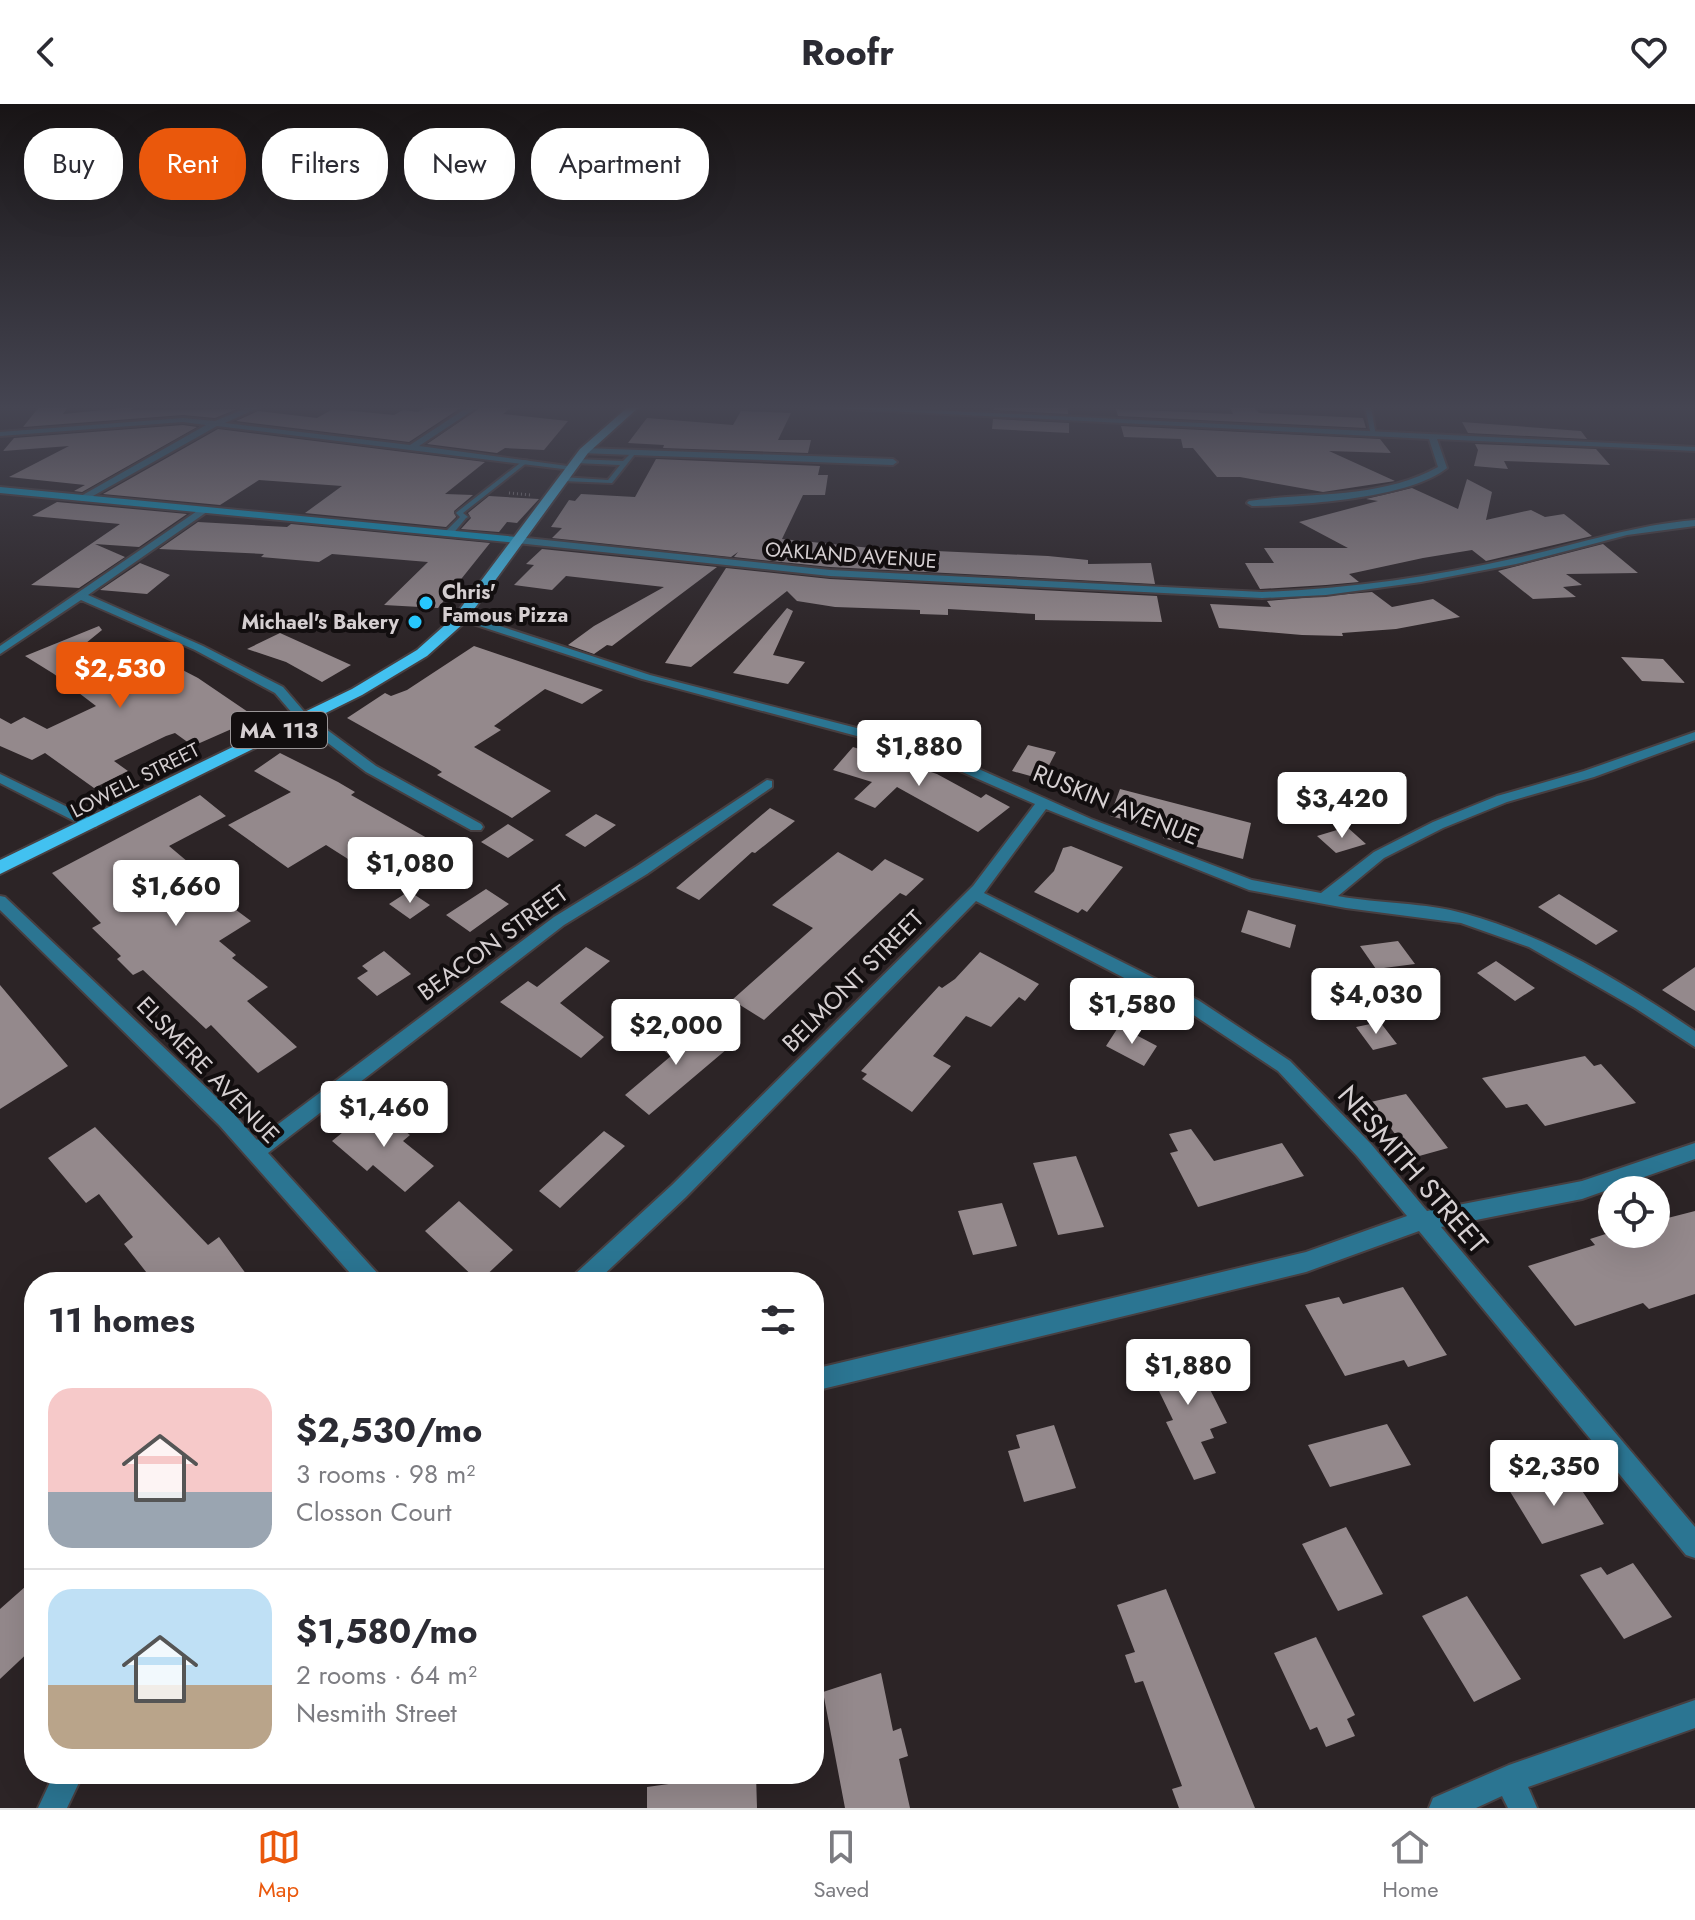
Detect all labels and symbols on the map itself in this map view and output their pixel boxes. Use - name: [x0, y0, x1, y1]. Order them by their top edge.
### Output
- street label: OAKLAND AVENUE: [764, 535, 938, 576]
- place label: Chris' Famous Pizza: [442, 578, 568, 630]
- marker: Chris' Famous Pizza: [417, 594, 435, 612]
- place label: Michael's Bakery: [242, 608, 400, 637]
- marker: Michael's Bakery: [406, 613, 424, 631]
- pin: $2,530: [55, 642, 185, 710]
- road number: MA 113: [231, 712, 327, 748]
- pin: $1,880: [854, 720, 984, 788]
- street label: LOWELL STREET: [66, 735, 205, 825]
- street label: RUSKIN AVENUE: [1028, 755, 1204, 854]
- pin: $3,420: [1277, 772, 1407, 840]
- pin: $1,080: [345, 837, 475, 905]
- pin: $1,660: [111, 860, 241, 928]
- street label: BEACON STREET: [410, 876, 575, 1009]
- street label: BELMONT STREET: [774, 902, 932, 1060]
- pin: $4,030: [1311, 968, 1441, 1036]
- pin: $1,580: [1067, 978, 1197, 1046]
- street label: ELSMERE AVENUE: [129, 988, 288, 1151]
- pin: $2,000: [611, 999, 741, 1067]
- street label: NESMITH STREET: [1328, 1076, 1497, 1263]
- pin: $1,460: [319, 1081, 449, 1149]
- pin: $1,880: [1123, 1339, 1253, 1407]
- pin: $2,350: [1489, 1440, 1619, 1508]

